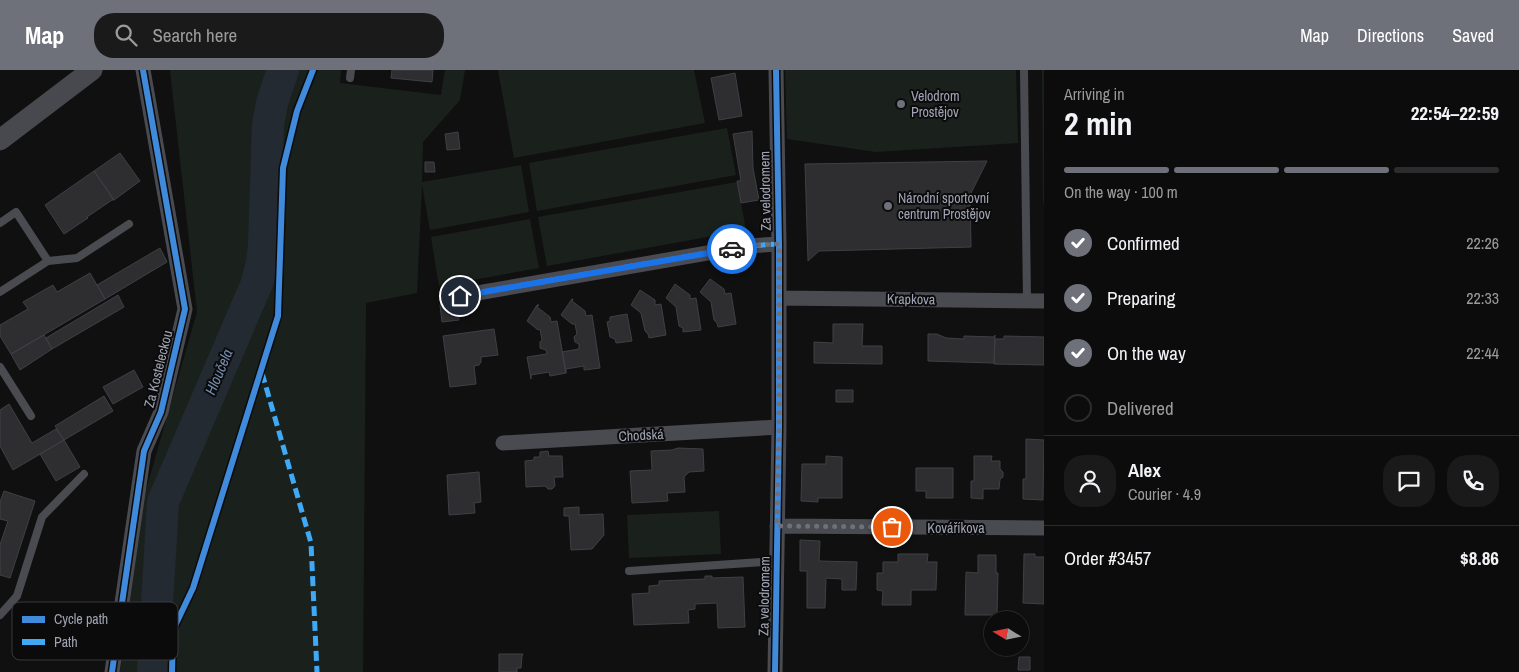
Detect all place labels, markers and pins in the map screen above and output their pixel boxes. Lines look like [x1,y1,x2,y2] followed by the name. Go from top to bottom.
[911,87,960,121] place label: Velodrom Prostějov
[895,98,907,110] marker: Velodrom Prostějov
[898,189,991,223] place label: Národní sportovní centrum Prostějov
[882,200,894,212] marker: Národní sportovní centrum Prostějov
[439,275,481,317] pin
[871,506,913,548] pin

